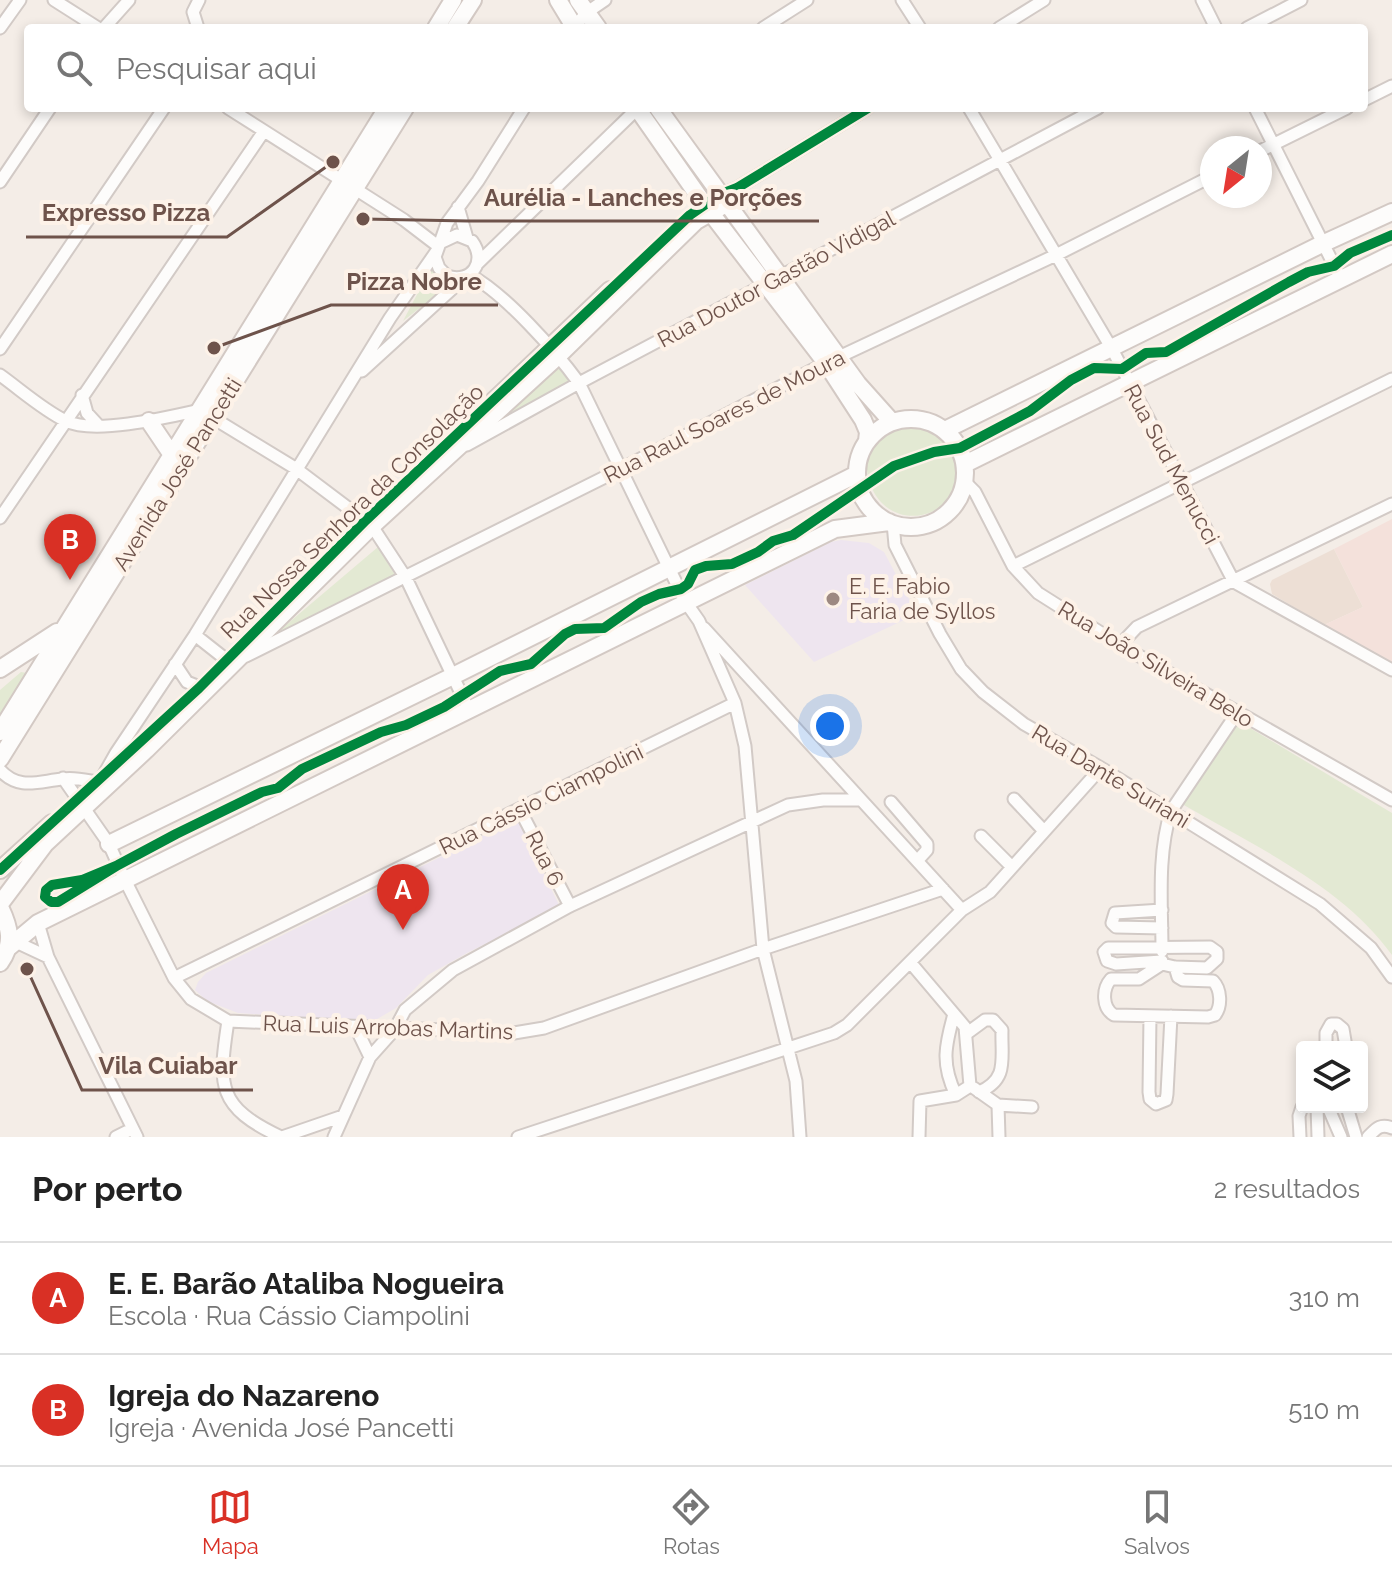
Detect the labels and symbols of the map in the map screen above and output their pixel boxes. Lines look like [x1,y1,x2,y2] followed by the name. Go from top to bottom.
[1200,136,1272,208] north arrow
[468,173,819,221] callout: Aurélia - Lanches e Porções
[484,183,802,212] text: Aurélia - Lanches e Porções
[26,189,227,237] callout: Expresso Pizza
[42,198,210,227] text: Expresso Pizza
[653,205,899,353] street label: Rua Doutor Gastão Vidigal
[331,257,498,305] callout: Pizza Nobre
[346,267,482,296] text: Pizza Nobre
[599,344,849,488] street label: Rua Raul Soares de Moura
[107,373,247,575] street label: Avenida José Pancetti
[215,378,489,644] street label: Rua Nossa Senhora da Consolação
[1119,380,1225,548] street label: Rua Sud Menucci
[44,514,96,580] pin: B
[849,573,995,624] place label: E. E. Fabio Faria de Syllos
[824,590,842,608] marker: E. E. Fabio Faria de Syllos
[1054,595,1258,733] street label: Rua João Silveira Belo
[810,706,850,746] your location
[1027,719,1195,833] street label: Rua Dante Suriani
[435,738,647,860] street label: Rua Cássio Ciampolini
[520,826,570,890] street label: Rua 6
[377,864,429,930] pin: A
[262,1010,514,1044] street label: Rua Luis Arrobas Martins
[82,1042,253,1090] callout: Vila Cuiabar
[99,1051,237,1080] text: Vila Cuiabar

